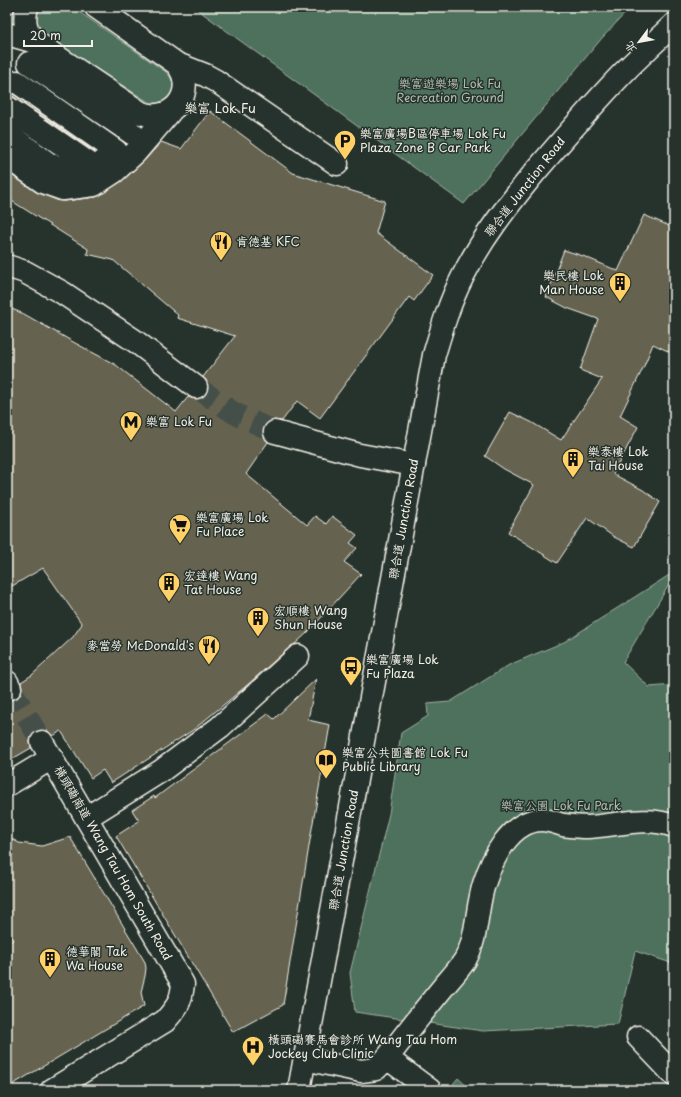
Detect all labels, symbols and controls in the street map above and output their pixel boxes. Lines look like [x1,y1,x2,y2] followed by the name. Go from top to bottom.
[24,22,92,48] scale bar
[619,22,659,62] north arrow
[30,26,61,44] text: 20 m
[620,38,640,57] text: 北
[396,74,504,106] park label: 樂富遊樂場 Lok Fu Recreation Ground
[184,98,256,117] district label: 樂富 Lok Fu
[360,124,506,156] place label: 樂富廣場B區停車場 Lok Fu Plaza Zone B Car Park
[332,128,358,161] parking icon: 樂富廣場B區停車場 Lok Fu Plaza Zone B Car Park
[479,133,569,240] street label: 聯合道 Junction Road
[208,229,234,262] restaurant icon: 肯德基 KFC
[236,232,300,250] place label: 肯德基 KFC
[539,266,604,298] place label: 樂民樓 Lok Man House
[607,270,633,303] building icon: 樂民樓 Lok Man House
[118,409,144,442] metro station icon: 樂富 Lok Fu
[146,412,212,430] place label: 樂富 Lok Fu
[588,442,649,474] place label: 樂泰樓 Lok Tai House
[560,446,586,479] building icon: 樂泰樓 Lok Tai House
[384,457,422,581] street label: 聯合道 Junction Road
[196,508,269,540] place label: 樂富廣場 Lok Fu Place
[167,512,193,545] supermarket icon: 樂富廣場 Lok Fu Place
[184,566,258,598] place label: 宏達樓 Wang Tat House
[156,570,182,603] building icon: 宏達樓 Wang Tat House
[274,601,348,633] place label: 宏順樓 Wang Shun House
[245,605,271,638] building icon: 宏順樓 Wang Shun House
[196,633,222,666] restaurant icon: 麥當勞 McDonald's
[87,636,195,654] place label: 麥當勞 McDonald's
[366,650,439,682] place label: 樂富廣場 Lok Fu Plaza
[338,654,364,687] bus stop icon: 樂富廣場 Lok Fu Plaza
[342,743,468,775] place label: 樂富公共圖書館 Lok Fu Public Library
[313,747,339,780] library icon: 樂富公共圖書館 Lok Fu Public Library
[51,762,177,963] street label: 橫頭磡南道 Wang Tau Hom South Road
[324,788,362,912] street label: 聯合道 Junction Road
[501,796,621,814] park label: 樂富公園 Lok Fu Park
[66,942,127,974] place label: 德華閣 Tak Wa House
[37,946,63,979] building icon: 德華閣 Tak Wa House
[268,1030,457,1062] place label: 橫頭磡賽馬會診所 Wang Tau Hom Jockey Club Clinic
[240,1034,266,1067] hospital icon: 橫頭磡賽馬會診所 Wang Tau Hom Jockey Club Clinic

